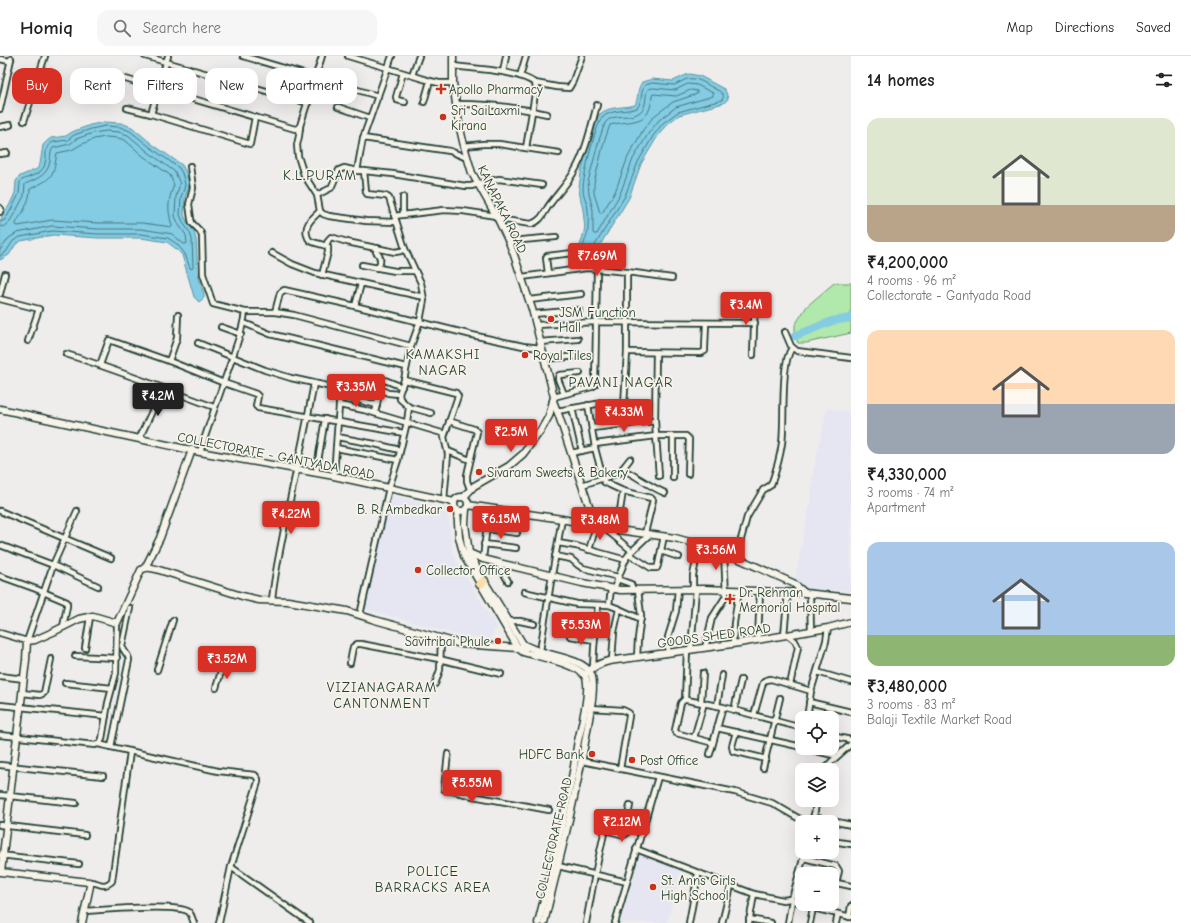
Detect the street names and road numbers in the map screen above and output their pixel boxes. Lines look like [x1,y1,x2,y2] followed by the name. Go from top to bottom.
[475,163,530,256] street label: KANAPAKA ROAD
[176,429,376,482] street label: COLLECTORATE - GANTYADA ROAD
[656,620,772,651] street label: GOODS SHED ROAD
[532,776,575,900] street label: COLLECTORATE ROAD

